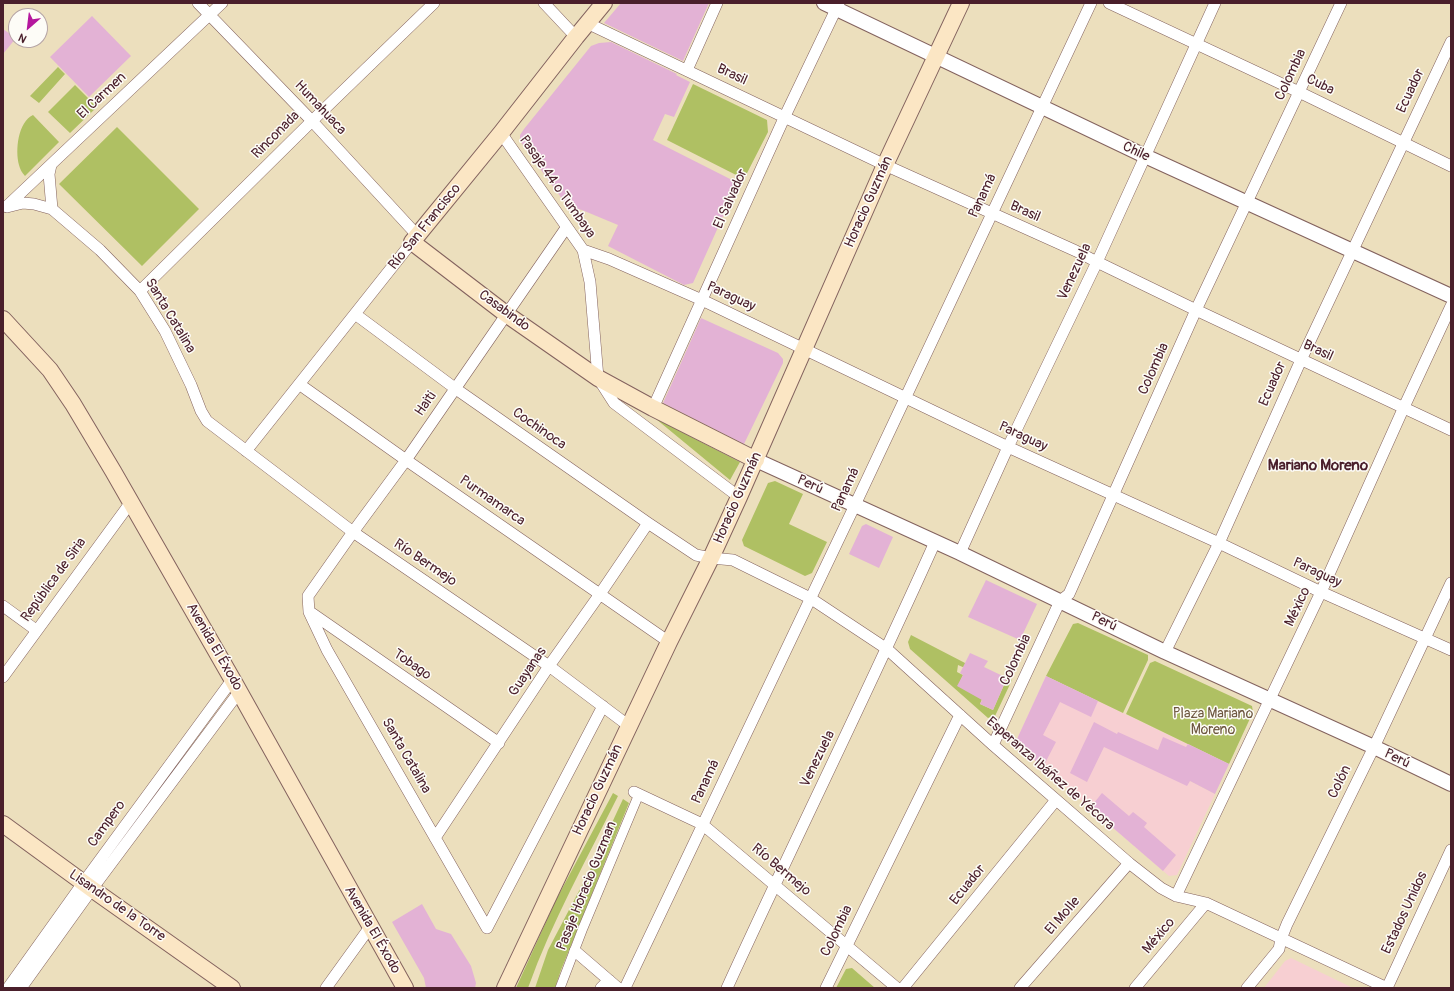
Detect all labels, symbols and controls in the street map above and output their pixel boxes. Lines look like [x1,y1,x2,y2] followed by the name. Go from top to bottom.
[8,8,48,48] north arrow
[16,31,29,46] text: N
[1272,47,1310,103] street label: Colombia
[714,61,750,89] street label: Brasil
[1393,66,1429,116] street label: Ecuador
[74,69,130,123] street label: El Carmen
[1303,71,1337,99] street label: Cuba
[291,77,349,139] street label: Humahuaca
[249,108,303,162] street label: Rinconada
[515,132,599,242] street label: Pasaje 44 o Tumbaya
[1120,138,1152,166] street label: Chile
[841,154,897,250] street label: Horacio Guzmán
[710,167,752,231] street label: El Salvador
[966,171,1000,221] street label: Panamá
[385,181,465,273] street label: Río San Francisco
[1007,198,1043,226] street label: Brasil
[1055,241,1095,303] street label: Venezuela
[141,276,199,356] street label: Santa Catalina
[704,278,758,316] street label: Paraguay
[475,287,533,335] street label: Casabindo
[1300,337,1336,365] street label: Brasil
[1135,341,1173,397] street label: Colombia
[1256,359,1290,409] street label: Ecuador
[412,389,440,419] street label: Haiti
[509,404,569,454] street label: Cochinoca
[996,418,1050,456] street label: Paraguay
[710,450,766,546] street label: Horacio Guzmán
[1268,457,1368,475] district label: Mariano Moreno
[829,465,863,515] street label: Panamá
[456,472,528,530] street label: Purmamarca
[794,472,826,498] street label: Perú
[18,535,90,625] street label: República de Siria
[390,536,460,590] street label: Río Bermejo
[1290,554,1344,592] street label: Paraguay
[1282,585,1314,629] street label: México
[182,600,246,694] street label: Avenida El Éxodo
[1088,609,1120,635] street label: Perú
[997,632,1035,688] street label: Colombia
[505,644,551,700] street label: Guayanas
[390,646,434,684] street label: Tobago
[1173,706,1253,738] park label: Plaza Mariano Moreno
[983,714,1117,834] street label: Esperanza Ibáñez de Yécora
[378,715,434,797] street label: Santa Catalina
[797,728,839,790] street label: Venezuela
[570,742,626,838] street label: Horacio Guzmán
[1381,746,1413,772] street label: Perú
[689,757,723,807] street label: Panamá
[1325,763,1355,801] street label: Colón
[85,797,129,851] street label: Campero
[553,819,621,953] street label: Pasaje Horacio Guzman
[748,840,814,900] street label: Río Bermejo
[947,861,989,909] street label: Ecuador
[66,866,168,946] street label: Lisandro de la Torre
[1379,869,1431,957] street label: Estados Unidos
[340,883,404,977] street label: Avenida El Éxodo
[1042,894,1084,938] street label: El Molle
[817,903,857,959] street label: Colombia
[1139,915,1179,957] street label: México

